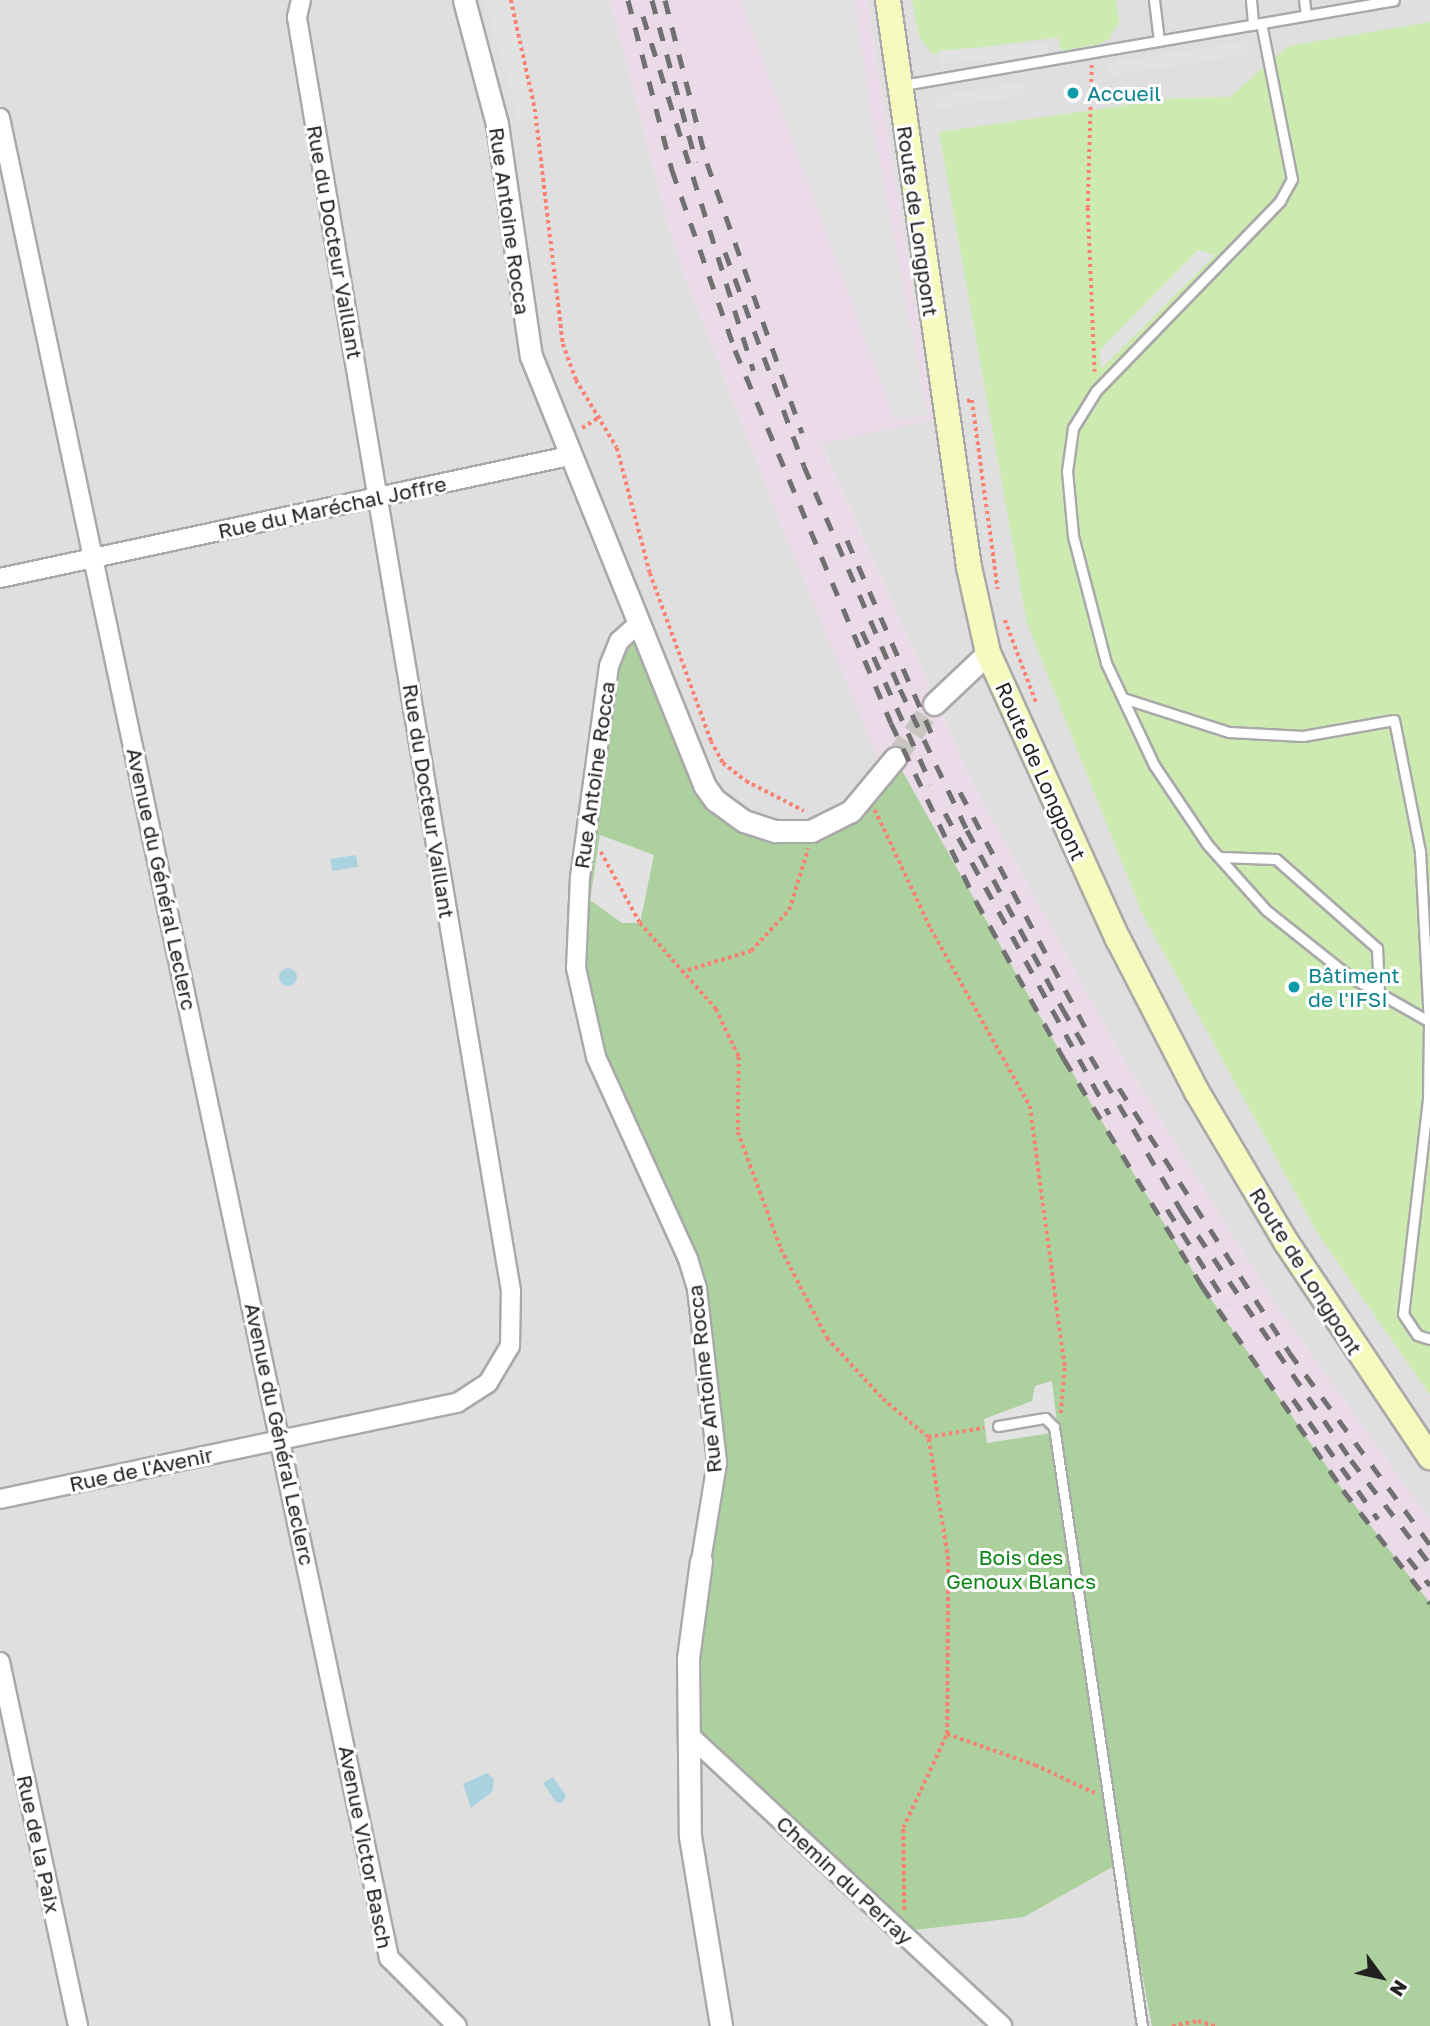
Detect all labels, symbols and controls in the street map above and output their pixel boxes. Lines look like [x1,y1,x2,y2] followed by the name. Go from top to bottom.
[1087,80,1161,106] place label: Accueil
[1065,85,1081,101] marker: Accueil
[302,123,368,361] street label: Rue du Docteur Vaillant
[892,124,944,318] street label: Route de Longpont
[484,126,536,316] street label: Rue Antoine Rocca
[215,470,449,544] street label: Rue du Maréchal Joffre
[990,678,1092,864] street label: Route de Longpont
[568,680,620,870] street label: Rue Antoine Rocca
[398,682,460,920] street label: Rue du Docteur Vaillant
[122,745,202,1013] street label: Avenue du Général Leclerc
[1308,962,1400,1012] place label: Bâtiment de l'IFSI
[1286,979,1302,995] marker: Bâtiment de l'IFSI
[1244,1183,1368,1359] street label: Route de Longpont
[682,1284,726,1474] street label: Rue Antoine Rocca
[240,1300,320,1568] street label: Avenue du Général Leclerc
[67,1441,215,1497] street label: Rue de l'Avenir
[946,1544,1096,1594] park label: Bois des Genoux Blancs
[334,1743,398,1951] street label: Avenue Victor Basch
[12,1773,66,1915] street label: Rue de la Paix
[771,1810,919,1950] street label: Chemin du Perray
[1346,1942,1416,2012] north arrow
[1385,1976,1413,2001] text: N

